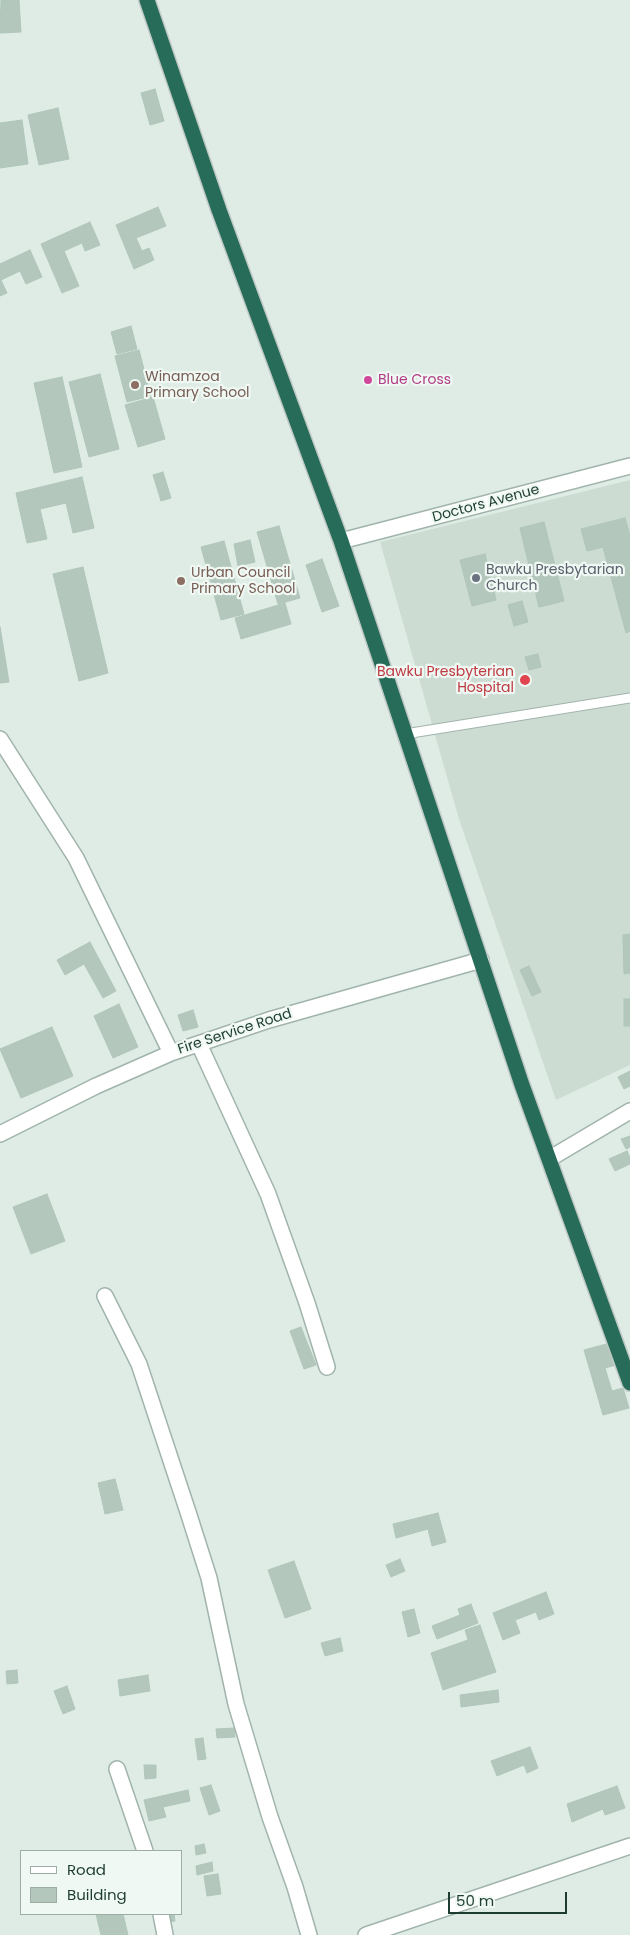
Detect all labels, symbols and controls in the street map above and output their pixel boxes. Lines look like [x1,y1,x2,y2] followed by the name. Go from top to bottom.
[145,369,250,402] place label: Winamzoa Primary School
[378,372,451,388] place label: Blue Cross
[362,374,374,386] marker: Blue Cross
[129,379,141,391] marker: Winamzoa Primary School
[431,482,541,526] street label: Doctors Avenue
[486,562,624,594] place label: Bawku Presbytarian Church
[191,565,296,598] place label: Urban Council Primary School
[470,572,482,584] marker: Bawku Presbytarian Church
[175,575,187,587] marker: Urban Council Primary School
[377,664,514,696] place label: Bawku Presbyterian Hospital
[518,673,532,687] marker: Bawku Presbyterian Hospital
[176,1006,294,1058] street label: Fire Service Road
[20,1850,182,1915] legend
[67,1859,106,1880] text: Road
[450,1882,569,1914] scale bar
[67,1884,127,1905] text: Building
[456,1890,494,1911] text: 50 m

